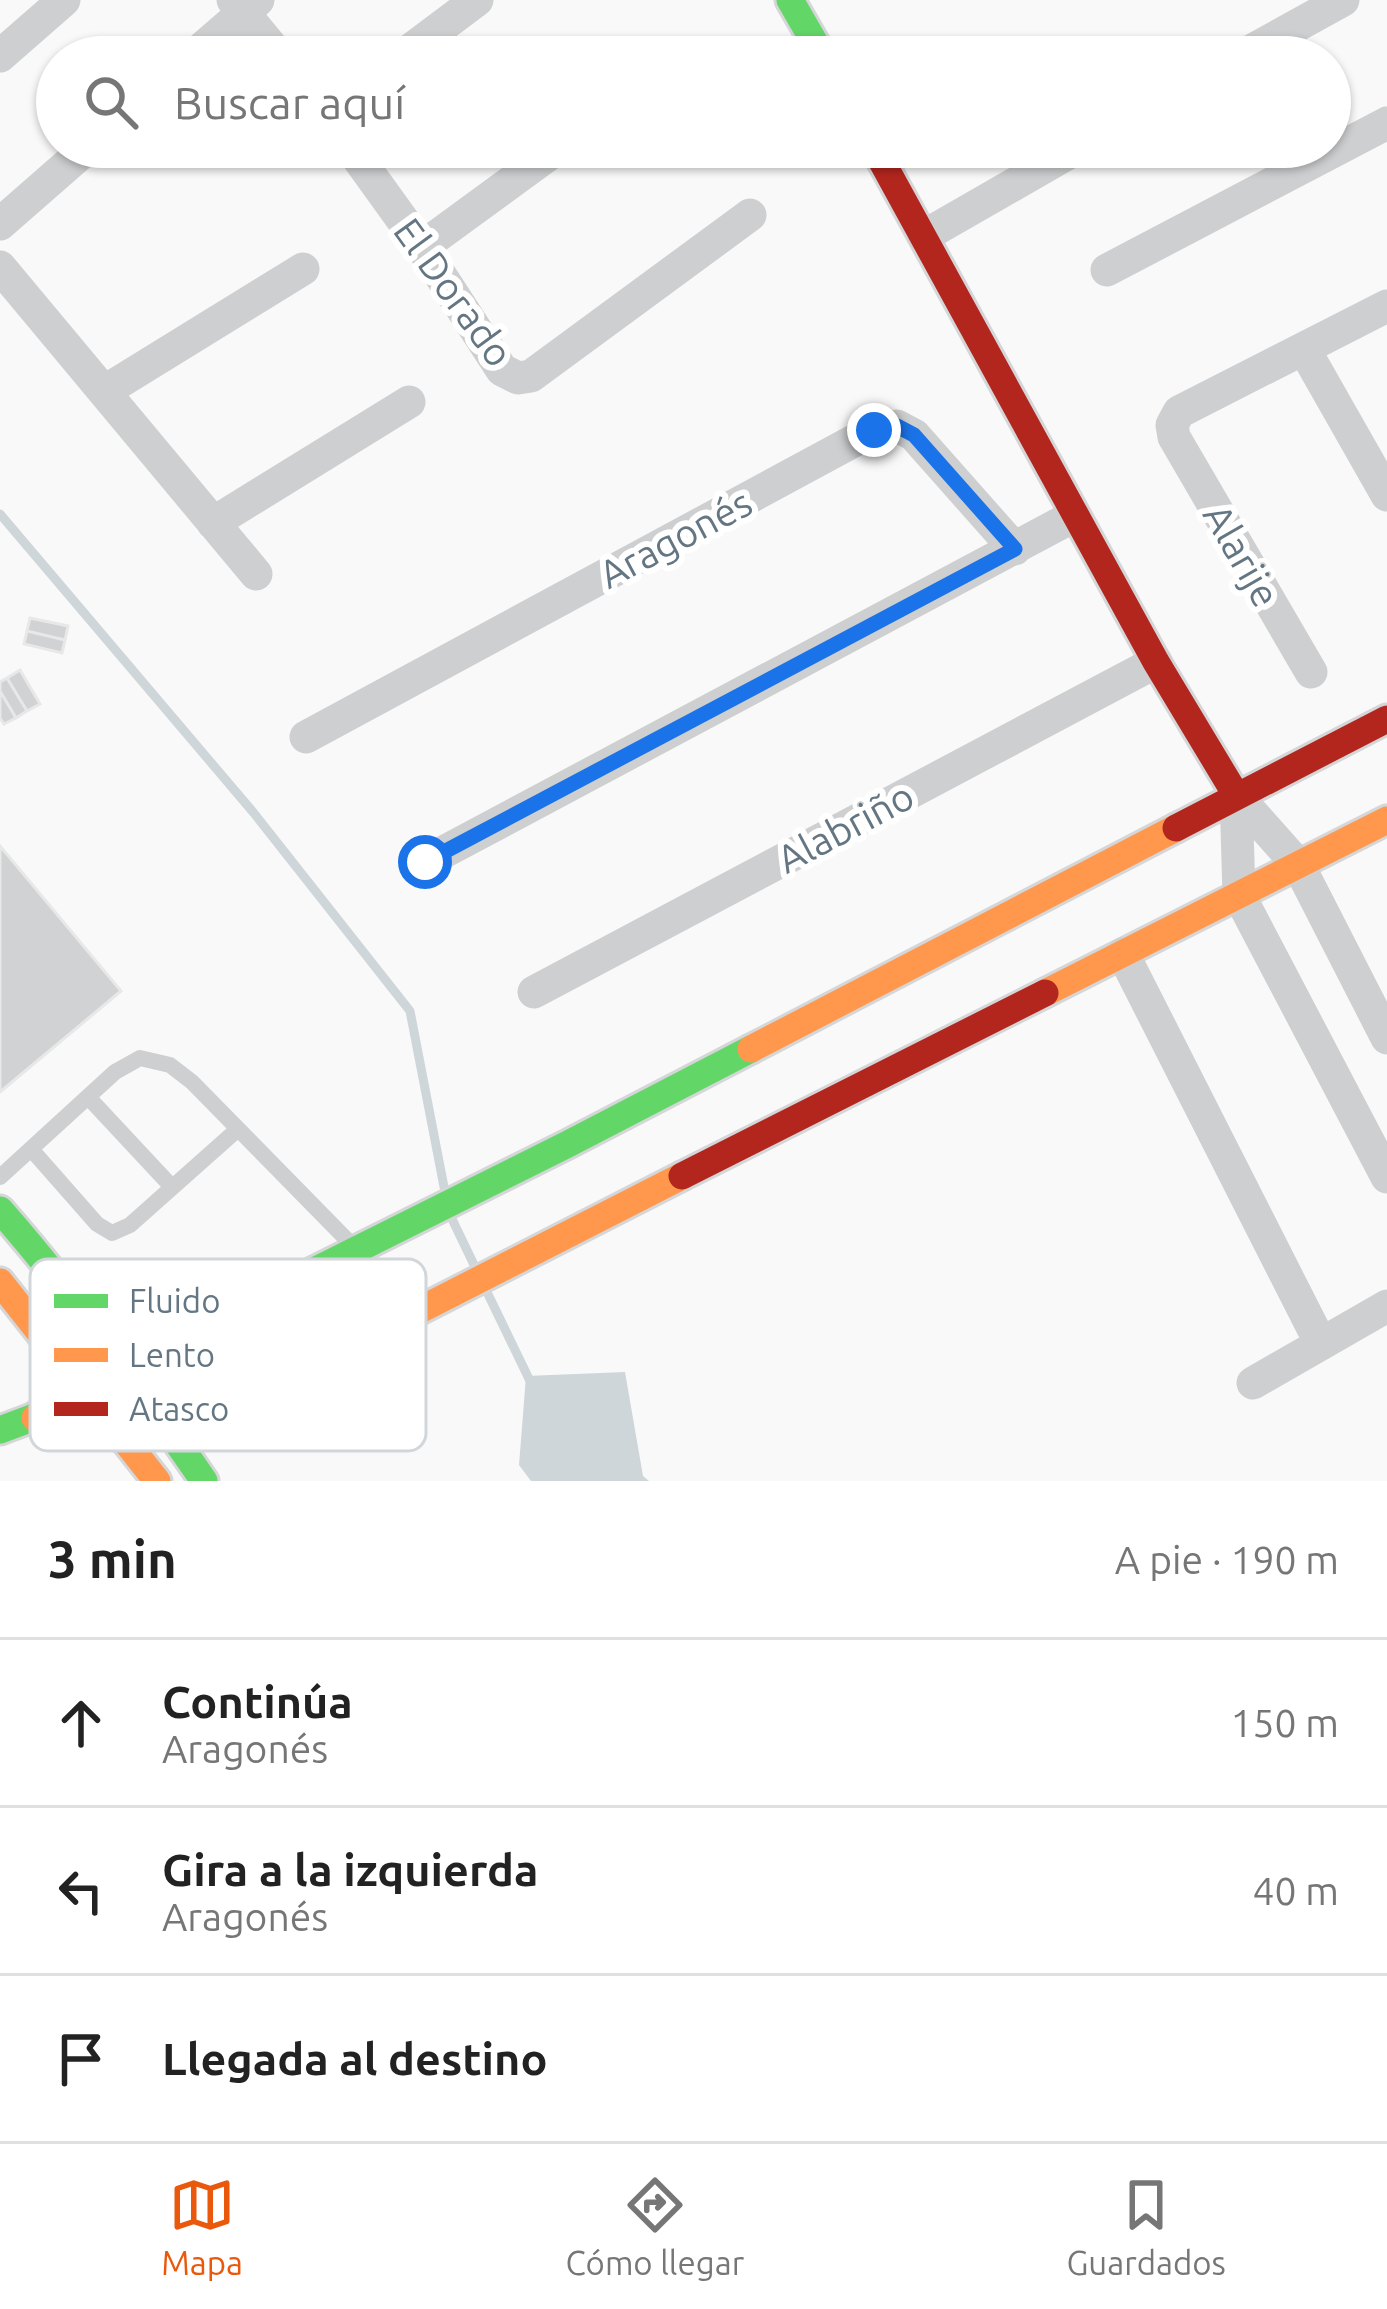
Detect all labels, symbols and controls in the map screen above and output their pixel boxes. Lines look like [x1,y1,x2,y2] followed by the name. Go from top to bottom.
[36,36,1351,168] search box
[78,69,144,135] icon: search
[174,77,405,128] text: Buscar aquí
[386,210,522,374] street label: El Dorado
[847,403,901,457] route end
[592,480,758,596] street label: Aragonés
[1196,496,1288,614] street label: Alarije
[770,773,920,881] street label: Alabriño
[398,835,452,889] route start
[30,1259,426,1451] legend
[129,1282,220,1319] text: Fluido
[129,1336,215,1373] text: Lento
[129,1390,229,1427] text: Atasco
[48,1530,177,1588] text: 3 min
[1115,1538,1339,1581] text: A pie · 190 m
[162,1676,353,1727] text: Continúa
[48,1690,114,1756] icon: ahead
[1230,1701,1339,1744] text: 150 m
[162,1727,328,1770] text: Aragonés
[162,1844,538,1895] text: Gira a la izquierda
[48,1858,114,1924] icon: left
[1252,1869,1339,1912] text: 40 m
[162,1895,328,1938] text: Aragonés
[48,2026,114,2092] icon: arrive
[162,2033,547,2084] text: Llegada al destino
[161,2172,243,2281] tab: Mapa
[565,2172,744,2281] tab: Cómo llegar
[1066,2172,1226,2281] tab: Guardados

